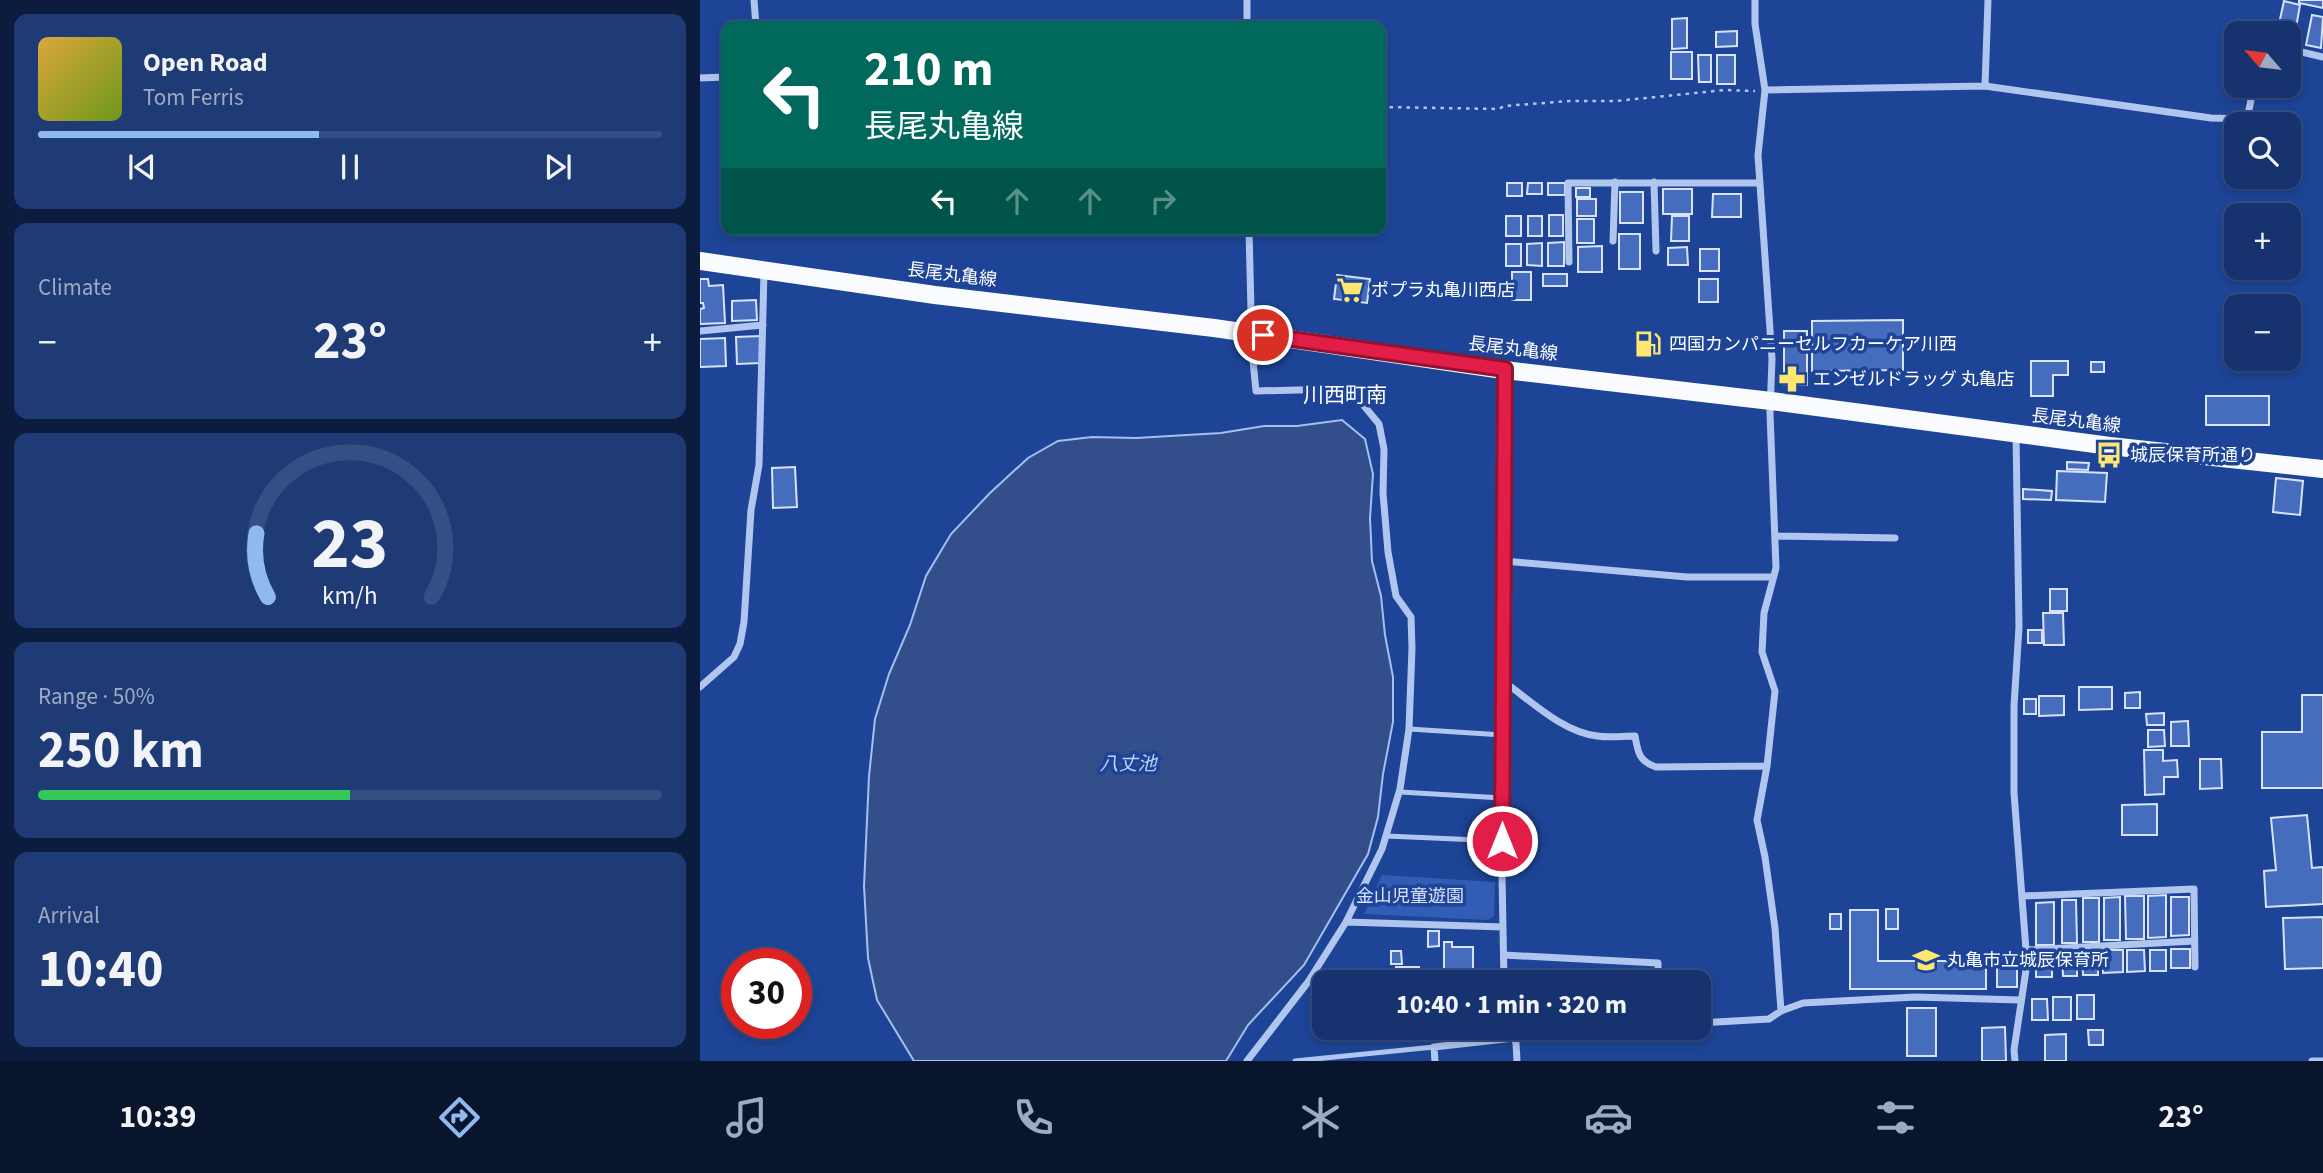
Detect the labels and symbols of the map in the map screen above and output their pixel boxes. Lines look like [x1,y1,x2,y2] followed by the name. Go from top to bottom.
[2224,21,2301,98] north arrow
[906,257,998,293] street label: 長尾丸亀線
[1335,275,1365,305] supermarket icon: ポプラ丸亀川西店
[1371,278,1515,303] place label: ポプラ丸亀川西店
[1233,305,1293,365] pin
[1633,329,1663,359] fuel station icon: 四国カンパニーセルフカーケア川西
[1467,331,1559,367] street label: 長尾丸亀線
[1669,332,1957,357] place label: 四国カンパニーセルフカーケア川西
[1777,364,1807,394] pharmacy icon: エンゼルドラッグ 丸亀店
[1813,367,2015,392] place label: エンゼルドラッグ 丸亀店
[1303,380,1387,410] district label: 川西町南
[2030,403,2122,439] street label: 長尾丸亀線
[2094,440,2124,470] bus stop icon: 城辰保育所通り
[2130,443,2256,468] place label: 城辰保育所通り
[1099,751,1158,778] water label: 八丈池
[1465,804,1539,878] position arrow
[1356,884,1464,909] park label: 金山児童遊園
[1911,945,1941,975] school or university icon: 丸亀市立城辰保育所
[721,948,812,1039] speed limit sign: 30
[1947,948,2109,973] place label: 丸亀市立城辰保育所

